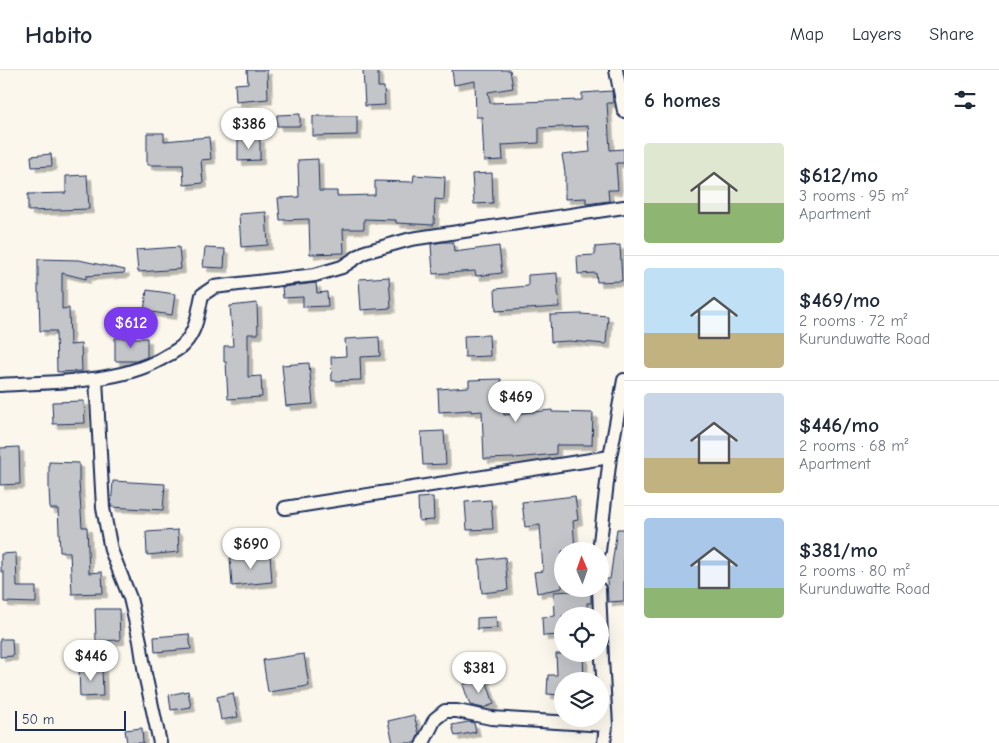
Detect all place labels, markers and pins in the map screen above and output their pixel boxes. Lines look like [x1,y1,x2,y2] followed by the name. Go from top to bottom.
[219,108,279,150] pin: $386
[101,306,161,349] pin: $612
[486,380,546,423] pin: $469
[221,528,281,570] pin: $690
[61,640,121,682] pin: $446
[449,652,509,694] pin: $381

